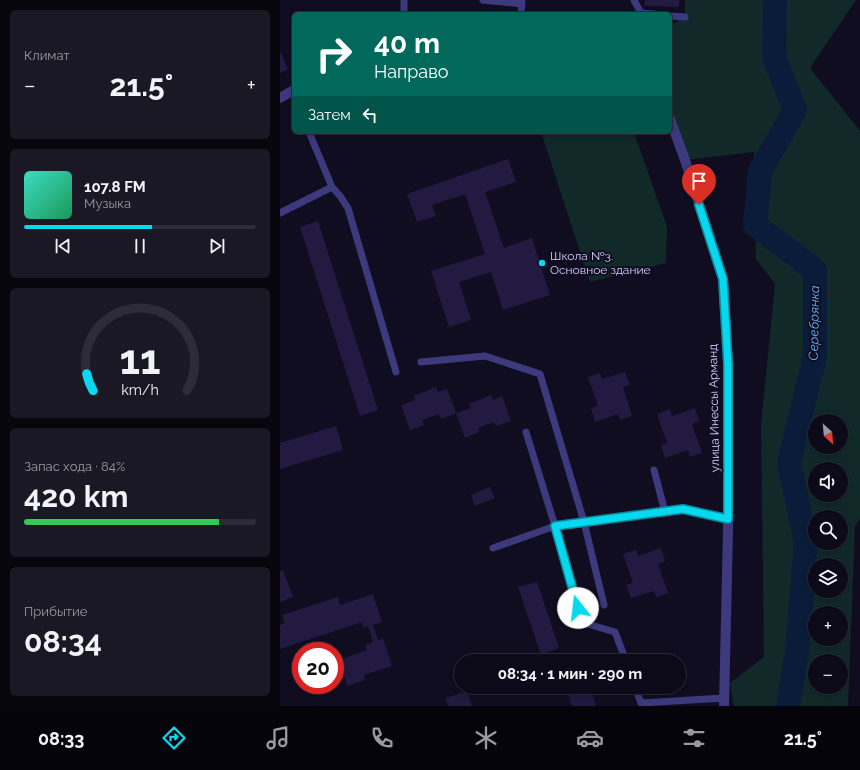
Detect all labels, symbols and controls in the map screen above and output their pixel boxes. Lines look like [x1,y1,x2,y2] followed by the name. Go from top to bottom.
[374,27,440,60] text: 40 m
[308,28,360,80] icon: right
[24,48,70,63] text: Климат
[374,61,448,82] text: Направо
[110,68,173,103] text: 21.5°
[24,72,36,98] text: −
[247,72,256,98] text: +
[359,104,381,126] icon: left
[308,106,351,124] text: Затем
[682,164,716,205] pin
[688,170,710,192] icon: arrive
[84,178,146,196] text: 107.8 FM
[84,196,131,211] text: Музыка
[52,235,74,257] icon: previous
[129,235,151,257] icon: pause
[206,235,228,257] icon: next
[550,249,651,277] place label: Школа №3. Основное здание
[537,258,547,268] marker: Школа №3. Основное здание
[806,285,822,361] water label: Серебрянка
[119,335,161,384] text: 11
[706,344,722,472] street label: улица Инессы Арманд
[121,382,159,398] text: km/h
[808,414,848,454] north arrow
[808,414,848,694] map controls
[24,459,125,474] text: Запас хода · 84%
[808,462,848,502] button: sound
[24,479,128,514] text: 420 km
[808,510,848,550] button: search
[808,558,848,598] button: layers
[557,587,599,629] position arrow
[24,604,87,619] text: Прибытие
[808,606,848,646] button: +
[24,624,102,659] text: 08:34
[292,642,344,694] speed limit sign: 20
[808,654,848,694] button: −
[498,665,642,683] text: 08:34 · 1 мин · 290 m
[160,724,188,752] icon: directions
[264,724,292,752] icon: music
[368,724,396,752] icon: phone
[472,724,500,752] icon: climate
[576,724,604,752] icon: car
[680,724,708,752] icon: filters
[38,728,84,749] text: 08:33
[784,728,822,749] text: 21.5°

